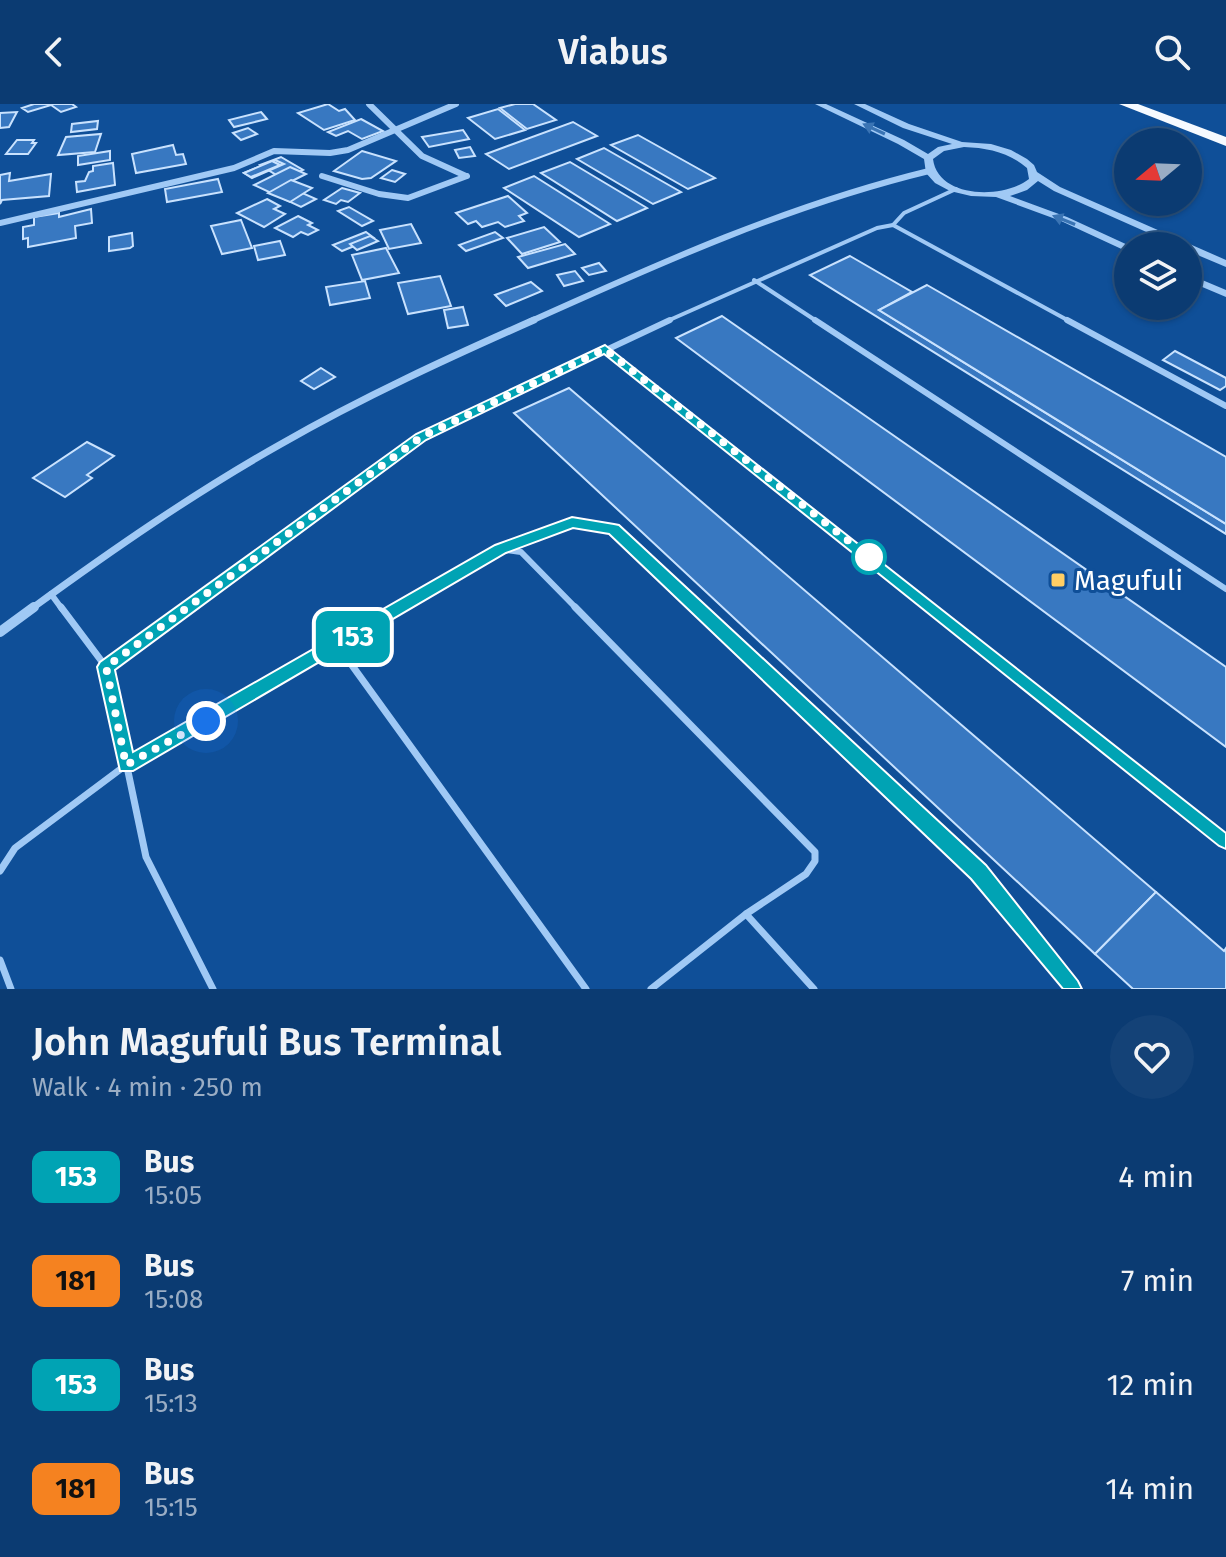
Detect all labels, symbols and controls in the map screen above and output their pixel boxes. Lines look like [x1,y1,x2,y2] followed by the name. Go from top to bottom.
[32,30,76,74] icon: back
[558,30,668,74] text: Viabus
[1150,30,1194,74] icon: search
[863,123,886,136] one-way arrow
[1114,128,1202,216] north arrow
[1114,128,1202,320] map controls
[1052,213,1076,226] one-way arrow
[1114,232,1202,320] button: layers
[852,540,886,574] unlabelled marker
[1074,564,1183,597] place label: Magufuli
[1049,571,1067,589] marker: Magufuli
[307,611,399,663] line badge: 153
[332,620,374,653] text: 153
[186,701,226,741] your location
[1110,1015,1194,1099] button: heart
[32,1019,502,1065] text: John Magufuli Bus Terminal
[32,1072,263,1103] text: Walk · 4 min · 250 m
[144,1144,194,1180] text: Bus
[1118,1159,1194,1195] text: 4 min
[55,1160,97,1193] text: 153
[144,1180,202,1211] text: 15:05
[144,1248,194,1284] text: Bus
[1121,1263,1194,1299] text: 7 min
[55,1264,97,1297] text: 181
[144,1284,203,1315] text: 15:08
[144,1352,194,1388] text: Bus
[1106,1367,1194,1403] text: 12 min
[55,1368,97,1401] text: 153
[144,1388,198,1419] text: 15:13
[144,1456,194,1492] text: Bus
[1105,1471,1194,1507] text: 14 min
[55,1472,97,1505] text: 181
[144,1492,198,1523] text: 15:15

